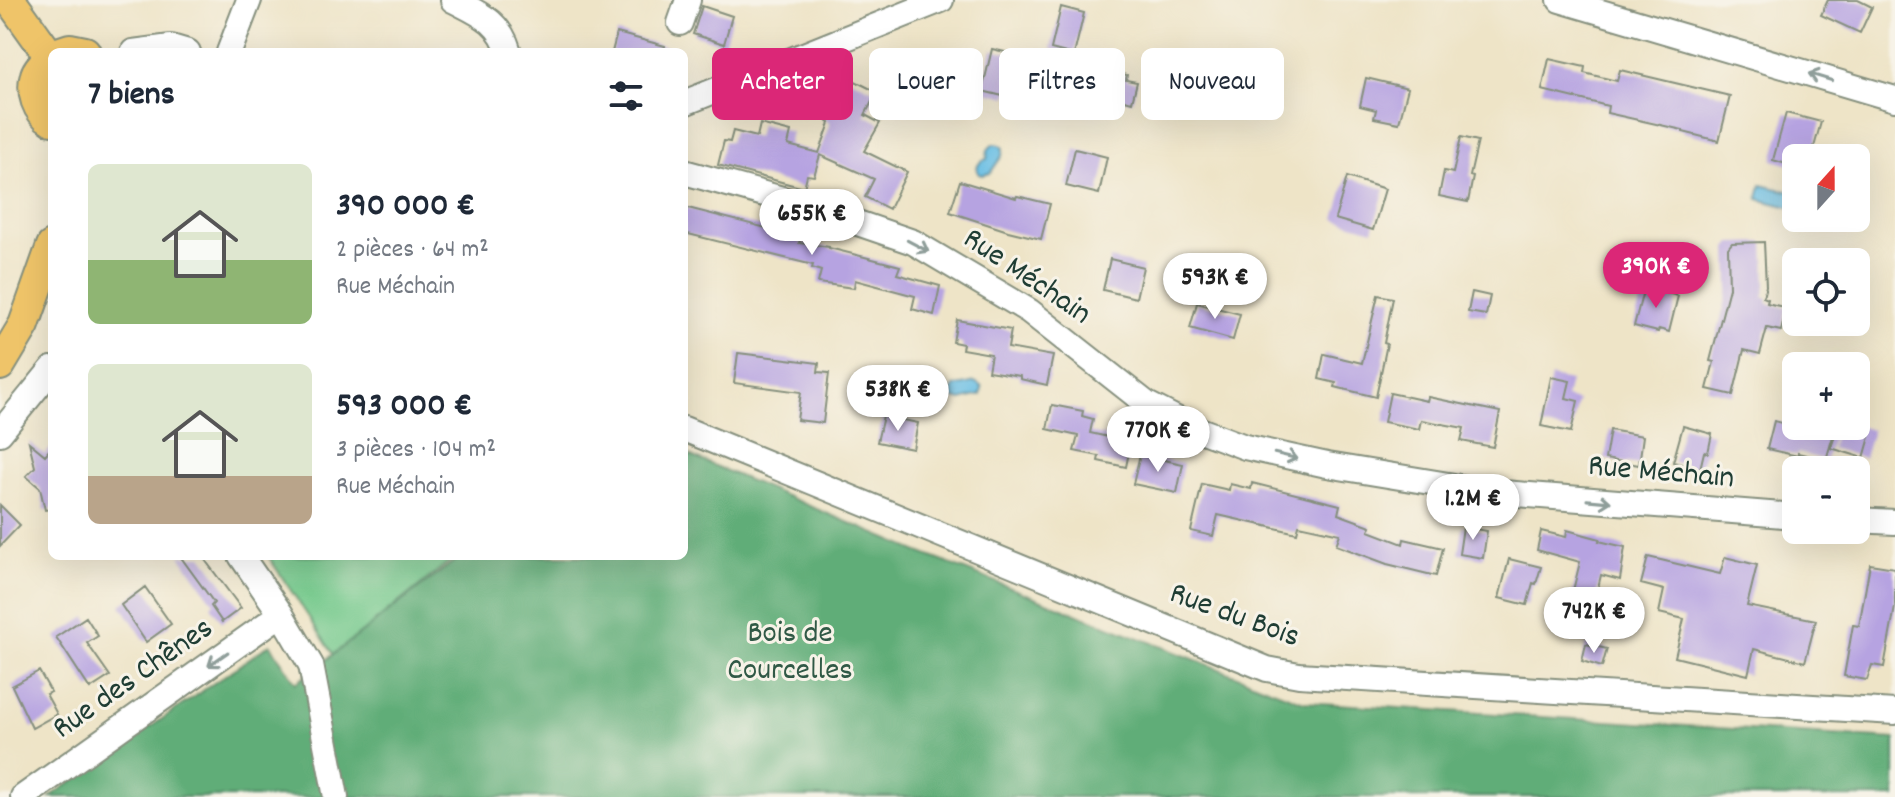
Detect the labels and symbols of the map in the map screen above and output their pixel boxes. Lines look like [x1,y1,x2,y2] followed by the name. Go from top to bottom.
[1808,69,1834,84] one-way arrow
[1782,144,1870,232] north arrow
[747,189,877,257] pin: 655K €
[952,218,1100,338] street label: Rue Méchain
[906,239,929,255] one-way arrow
[1591,242,1721,310] pin: 390K €
[1150,253,1280,321] pin: 593K €
[833,365,963,433] pin: 538K €
[1093,406,1223,474] pin: 770K €
[1586,445,1736,503] street label: Rue Méchain
[1273,449,1298,464] one-way arrow
[1408,474,1538,542] pin: 1.2M €
[1585,494,1611,509] one-way arrow
[1162,572,1306,662] street label: Rue du Bois
[1529,587,1659,655] pin: 742K €
[44,607,224,753] street label: Rue des Chênes
[727,612,853,695] park label: Bois de Courcelles
[207,651,229,667] one-way arrow

